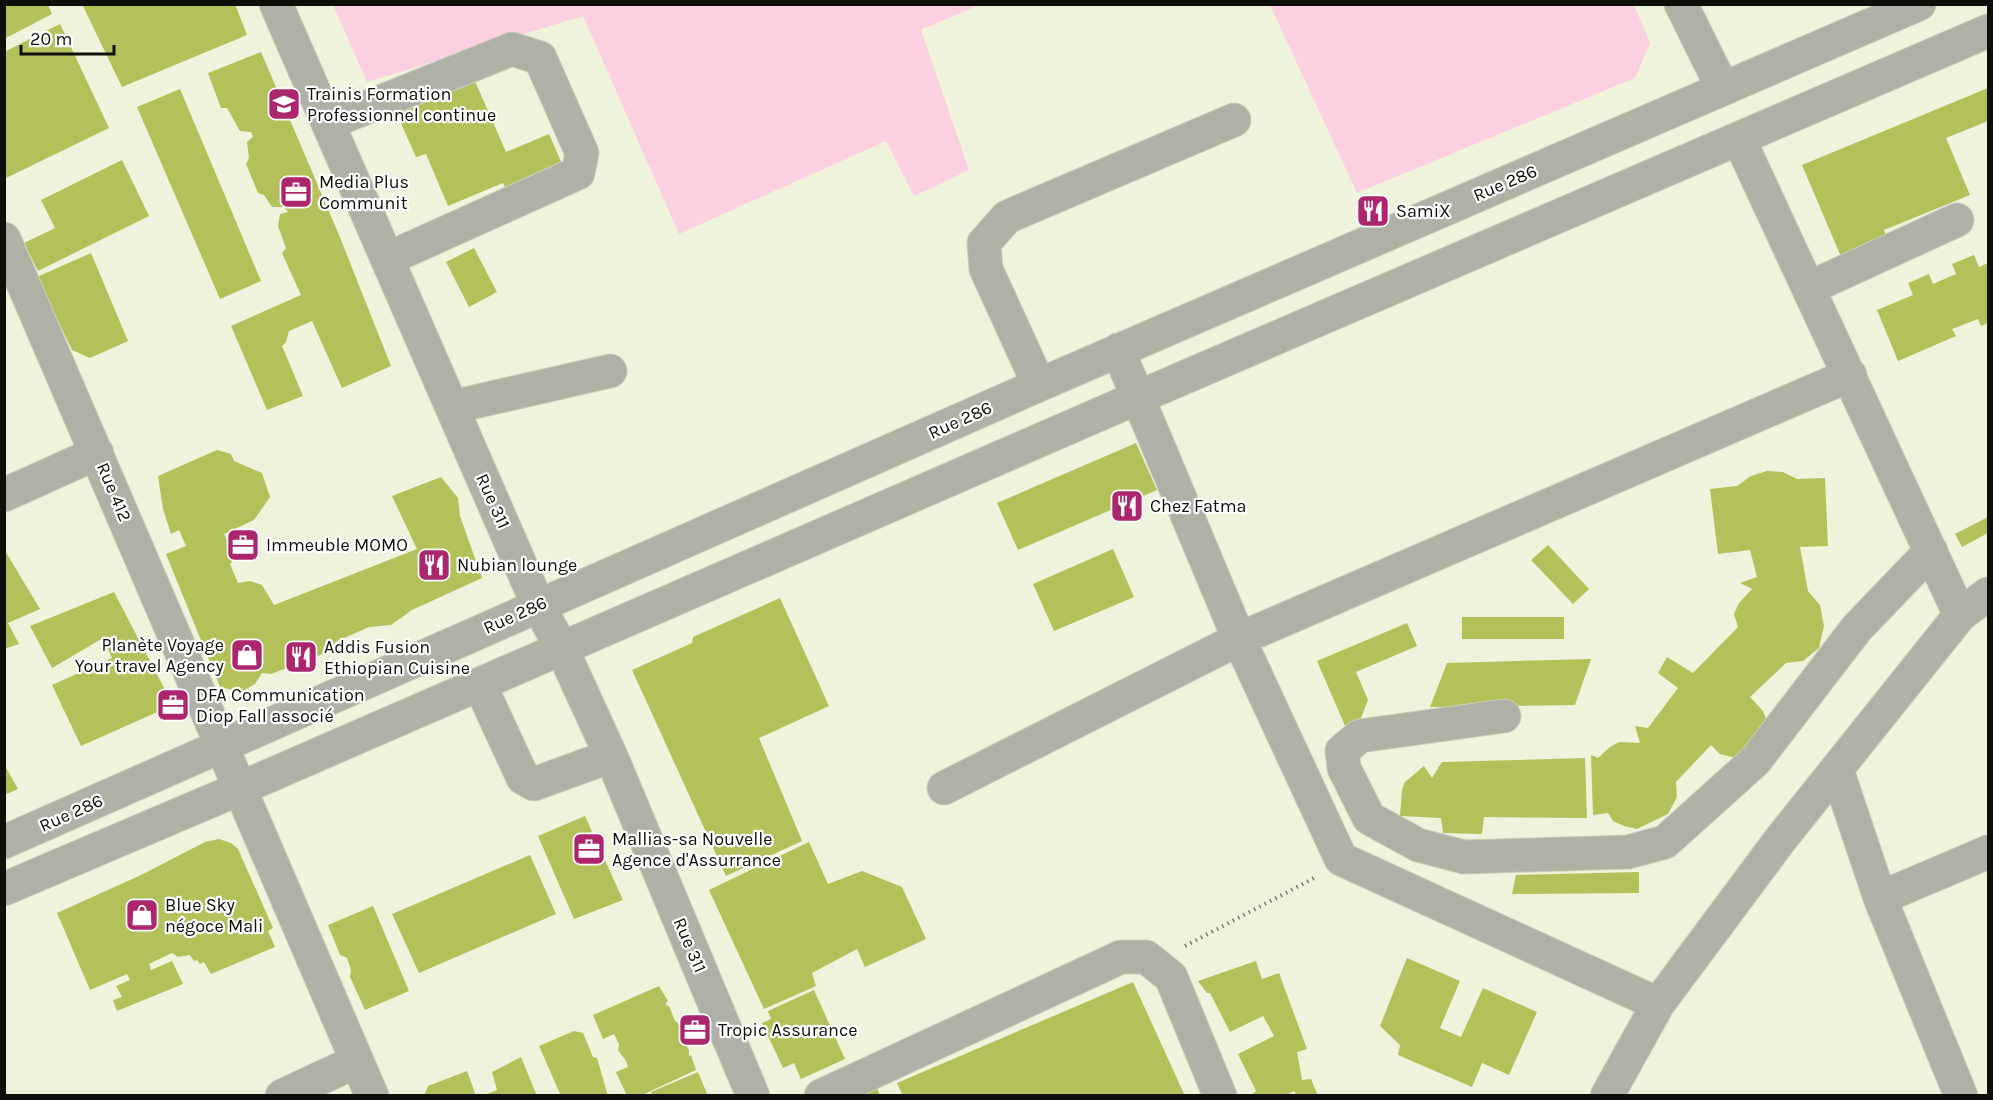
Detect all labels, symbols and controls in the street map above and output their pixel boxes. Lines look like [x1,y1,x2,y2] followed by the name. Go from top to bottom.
[21,18,114,56] scale bar
[30,28,72,50] text: 20 m
[307,83,496,126] place label: Trainis Formation Professionnel continue
[266,86,302,122] school or university icon: Trainis Formation Professionnel continue
[1470,160,1540,206] street label: Rue 286
[319,171,409,214] place label: Media Plus Communit
[278,174,314,210] office icon: Media Plus Communit
[1355,193,1391,229] restaurant icon: SamiX
[1396,200,1451,222] place label: SamiX
[925,396,995,444] street label: Rue 286
[92,459,136,525] street label: Rue 412
[471,470,515,532] street label: Rue 311
[1109,488,1145,524] restaurant icon: Chez Fatma
[1150,495,1246,517] place label: Chez Fatma
[225,527,261,563] office icon: Immeuble MOMO
[266,534,408,556] place label: Immeuble MOMO
[416,547,452,583] restaurant icon: Nubian lounge
[457,554,577,576] place label: Nubian lounge
[480,591,550,639] street label: Rue 286
[75,634,225,677] place label: Planète Voyage Your travel Agency
[324,636,470,679] place label: Addis Fusion Ethiopian Cuisine
[229,637,265,673] shop icon: Planète Voyage Your travel Agency
[283,639,319,675] restaurant icon: Addis Fusion Ethiopian Cuisine
[196,684,365,727] place label: DFA Communication Diop Fall associé
[155,687,191,723] office icon: DFA Communication Diop Fall associé
[36,789,106,837] street label: Rue 286
[612,828,781,871] place label: Mallias-sa Nouvelle Agence d'Assurrance
[571,831,607,867] office icon: Mallias-sa Nouvelle Agence d'Assurrance
[165,894,263,937] place label: Blue Sky négoce Mali
[124,897,160,933] shop icon: Blue Sky négoce Mali
[669,914,711,976] street label: Rue 311
[677,1012,713,1048] office icon: Tropic Assurance
[718,1019,857,1041] place label: Tropic Assurance

